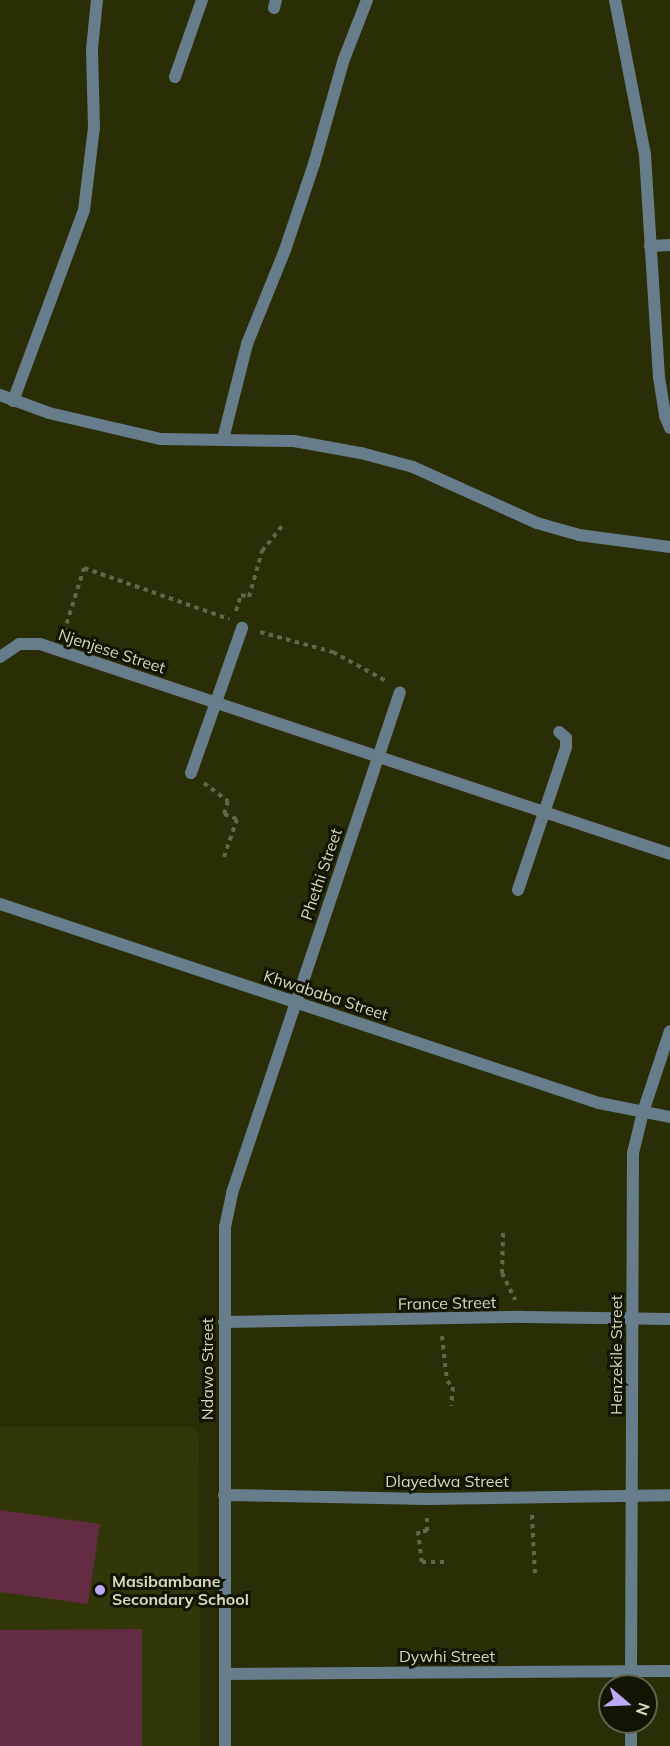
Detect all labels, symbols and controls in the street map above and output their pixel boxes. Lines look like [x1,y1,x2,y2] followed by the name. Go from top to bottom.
[56,625,168,677] street label: Njenjese Street
[296,826,346,922] street label: Phethi Street
[261,966,391,1024] street label: Khwababa Street
[398,1293,496,1313] street label: France Street
[606,1295,626,1415] street label: Henzekile Street
[197,1318,217,1420] street label: Ndawo Street
[385,1471,509,1491] street label: Dlayedwa Street
[112,1571,249,1609] place label: Masibambane Secondary School
[93,1583,107,1597] marker: Masibambane Secondary School
[399,1646,495,1666] street label: Dywhi Street
[598,1674,658,1734] north arrow
[632,1700,655,1718] text: N

